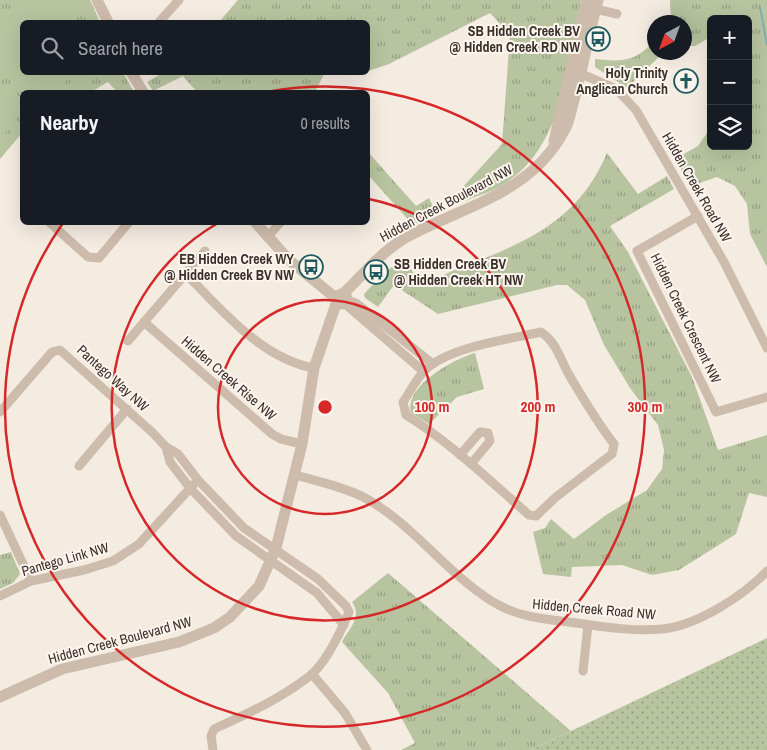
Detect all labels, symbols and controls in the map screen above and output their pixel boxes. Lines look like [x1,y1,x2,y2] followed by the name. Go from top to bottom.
[647,15,692,60] north arrow
[707,15,752,150] map controls
[707,15,752,60] button: +
[20,20,370,75] search box
[450,22,580,56] place label: SB Hidden Creek BV @ Hidden Creek RD NW
[585,26,611,52] bus stop icon: SB Hidden Creek BV @ Hidden Creek RD NW
[38,34,66,62] icon: search
[78,35,163,61] text: Search here
[707,60,752,105] button: −
[576,64,669,98] place label: Holy Trinity Anglican Church
[673,68,699,94] church icon: Holy Trinity Anglican Church
[707,105,752,150] button: layers
[40,108,98,137] text: Nearby
[300,112,350,134] text: 0 results
[658,129,736,245] street label: Hidden Creek Road NW
[376,160,516,246] street label: Hidden Creek Boulevard NW
[164,250,294,284] place label: EB Hidden Creek WY @ Hidden Creek BV NW
[647,250,725,386] street label: Hidden Creek Crescent NW
[298,254,324,280] bus stop icon: EB Hidden Creek WY @ Hidden Creek BV NW
[394,255,523,289] place label: SB Hidden Creek BV @ Hidden Creek HT NW
[363,259,389,285] bus stop icon: SB Hidden Creek BV @ Hidden Creek HT NW
[178,332,280,424] street label: Hidden Creek Rise NW
[73,341,153,415] street label: Pantego Way NW
[415,396,449,417] text: 100 m
[521,396,555,417] text: 200 m
[628,396,662,417] text: 300 m
[316,398,334,416] centre of rings
[19,538,111,580] street label: Pantego Link NW
[532,595,657,623] street label: Hidden Creek Road NW
[46,612,194,668] street label: Hidden Creek Boulevard NW

